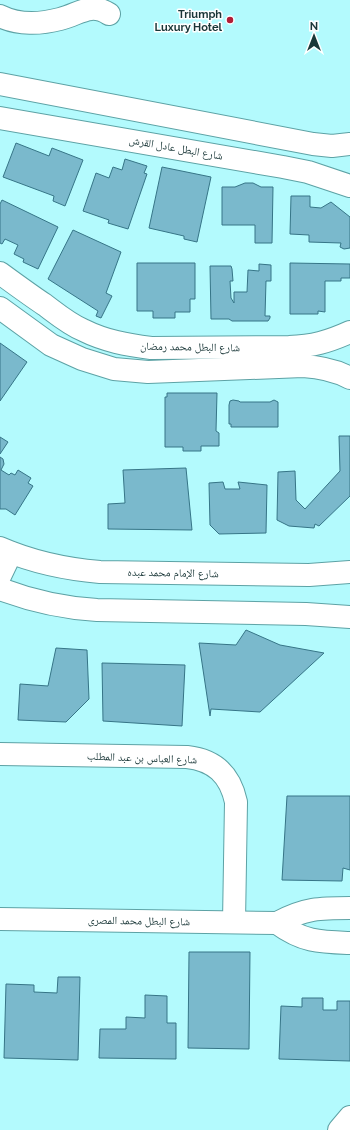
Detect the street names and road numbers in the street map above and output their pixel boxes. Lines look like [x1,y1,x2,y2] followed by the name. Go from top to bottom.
[128,133,224,163] street label: شارع البطل عادل القرش
[140,340,240,354] street label: شارع البطل محمد رمضان
[127,566,219,580] street label: شارع الإمام محمد عبده
[87,750,197,766] street label: شارع العباس بن عبد المطلب
[88,914,190,928] street label: شارع البطل محمد المصرى

